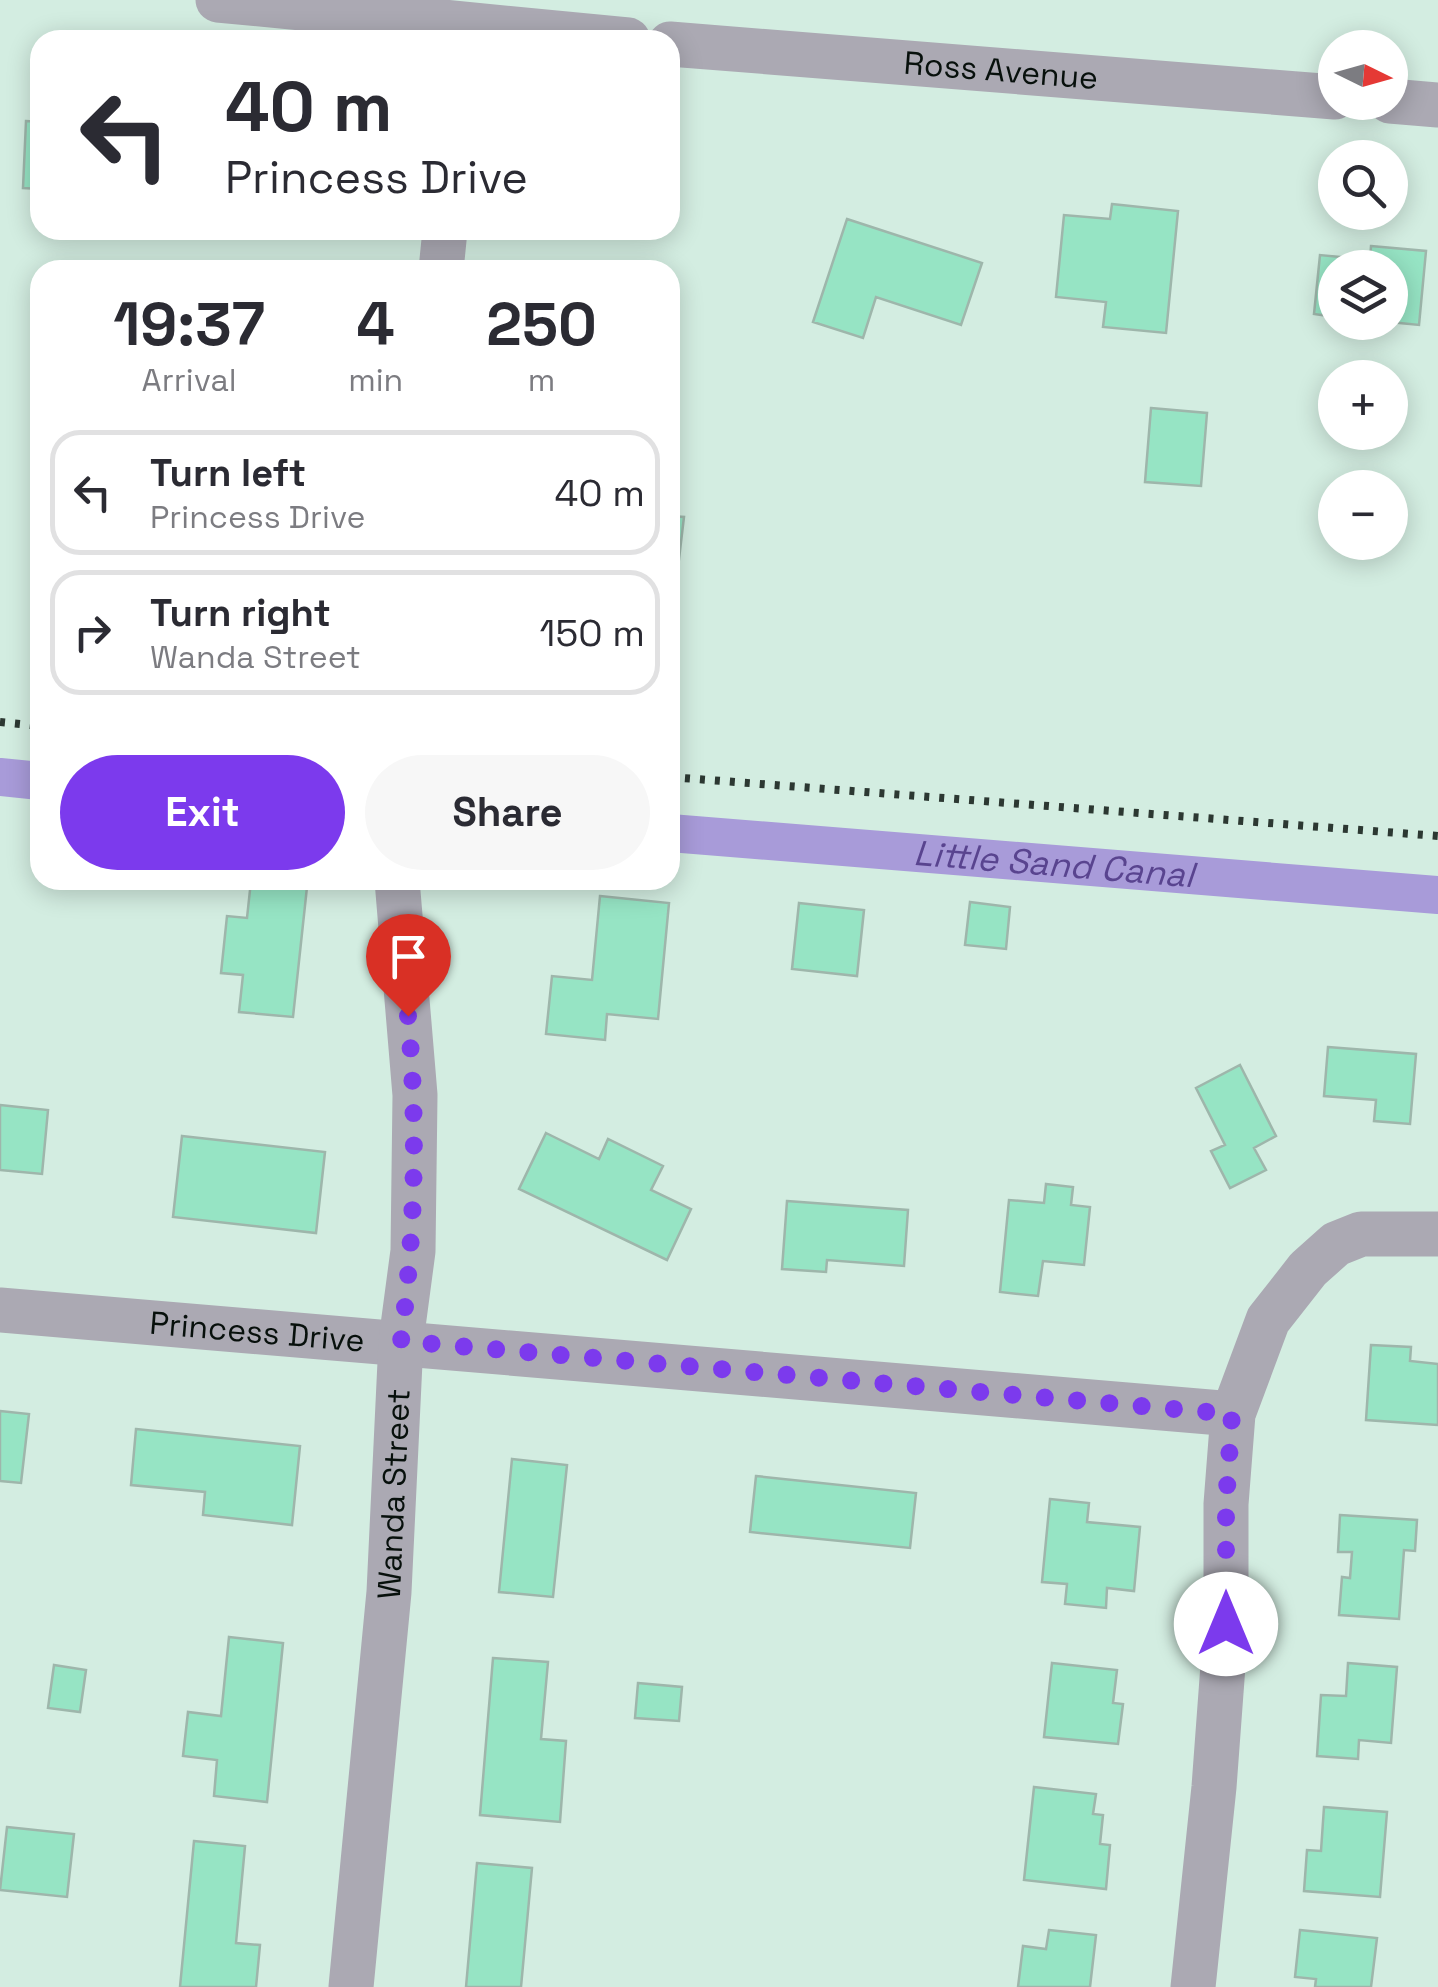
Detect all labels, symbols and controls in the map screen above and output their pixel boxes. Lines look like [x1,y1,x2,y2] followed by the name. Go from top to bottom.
[1318,30,1408,120] north arrow
[1318,30,1408,560] map controls
[902,43,1100,98] street label: Ross Avenue
[225,62,392,151] text: 40 m
[60,70,190,200] icon: left
[1318,140,1408,230] button: search
[225,149,528,206] text: Princess Drive
[1318,250,1408,340] button: layers
[113,286,265,363] text: 19:37
[357,286,395,363] text: 4
[486,286,597,363] text: 250
[142,360,237,400] text: Arrival
[348,360,403,400] text: min
[528,360,555,400] text: m
[1318,360,1408,450] button: +
[150,449,306,497] text: Turn left
[65,465,120,520] icon: left
[554,469,645,517] text: 40 m
[1318,470,1408,560] button: −
[150,497,365,537] text: Princess Drive
[150,589,331,637] text: Turn right
[65,605,120,660] icon: right
[540,609,645,657] text: 150 m
[150,637,361,677] text: Wanda Street
[60,755,345,870] button: Exit
[365,755,650,870] button: Share
[912,831,1199,897] water label: Little Sand Canal
[366,914,451,1017] pin
[381,929,436,984] icon: arrive
[148,1303,366,1361] street label: Princess Drive
[369,1388,419,1600] street label: Wanda Street
[1174,1572,1278,1676] position arrow

